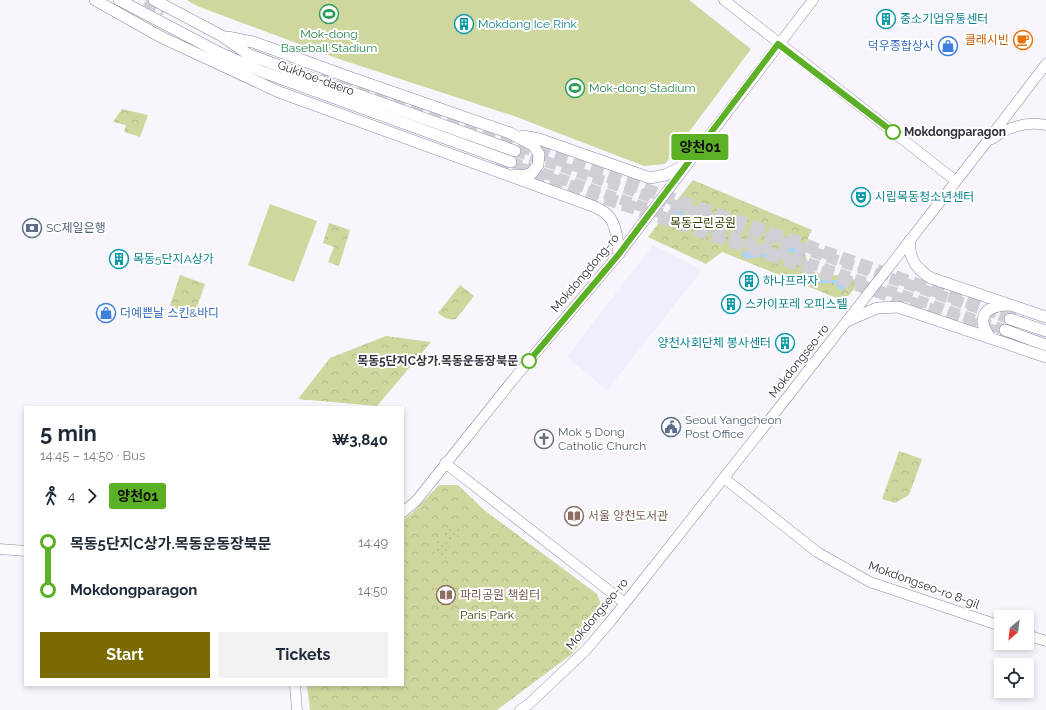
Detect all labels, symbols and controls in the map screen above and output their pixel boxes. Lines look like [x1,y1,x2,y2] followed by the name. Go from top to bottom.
[318,3,340,25] sports icon: Mok-dong Baseball Stadium
[875,8,897,30] building icon: 중소기업유통센터
[900,12,988,26] place label: 중소기업유통센터
[453,13,475,35] building icon: Mokdong Ice Rink
[478,17,578,31] place label: Mokdong Ice Rink
[281,27,377,55] place label: Mok-dong Baseball Stadium
[1012,29,1034,51] cafe icon: 클래시빈
[965,33,1009,47] place label: 클래시빈
[937,35,959,57] shop icon: 덕우종합상사
[868,39,934,53] place label: 덕우종합상사
[276,58,356,98] street label: Gukhoe-daero
[564,77,586,99] sports icon: Mok-dong Stadium
[589,81,696,95] place label: Mok-dong Stadium
[885,124,901,140] marker: Mokdongparagon
[904,125,1006,139] place label: Mokdongparagon
[672,134,728,160] line badge: 양천01
[679,139,721,155] text: 양천01
[850,186,872,208] theatre icon: 시립목동청소년센터
[875,190,974,204] place label: 시립목동청소년센터
[670,216,736,230] park label: 목동근린공원
[21,217,43,239] bank icon: SC제일은행
[46,221,106,235] place label: SC제일은행
[548,231,622,315] street label: Mokdongdong-ro
[108,248,130,270] building icon: 목동5단지A상가
[133,252,214,266] place label: 목동5단지A상가
[738,270,760,292] building icon: 하나프라자
[763,274,818,288] place label: 하나프라자
[720,293,742,315] building icon: 스카이포레 오피스텔
[745,297,847,311] place label: 스카이포레 오피스텔
[95,302,117,324] shop icon: 더예쁜날 스킨&바디
[120,306,219,320] place label: 더예쁜날 스킨&바디
[766,322,832,400] street label: Mokdongseo-ro
[774,332,796,354] building icon: 양천사회단체 봉사센터
[658,336,771,350] place label: 양천사회단체 봉사센터
[521,353,537,369] marker: 목동5단지C상가.목동운동장북문
[357,354,518,368] place label: 목동5단지C상가.목동운동장북문
[685,413,782,441] place label: Seoul Yangcheon Post Office
[660,416,682,438] public building icon: Seoul Yangcheon Post Office
[40,420,97,446] text: 5 min
[558,425,646,453] place label: Mok 5 Dong Catholic Church
[533,428,555,450] church icon: Mok 5 Dong Catholic Church
[332,431,388,449] text: ₩3,840
[40,448,145,463] text: 14:45 – 14:50 · Bus
[40,485,62,507] icon: walk
[81,485,103,507] icon: forward
[117,488,158,504] text: 양천01
[68,489,75,504] text: 4
[563,505,585,527] library icon: 서울 양천도서관
[588,509,668,523] place label: 서울 양천도서관
[70,535,271,553] text: 목동5단지C상가.목동운동장북문
[358,535,388,550] text: 14:49
[866,558,982,612] street label: Mokdongseo-ro 8-gil
[563,575,631,653] street label: Mokdongseo-ro
[70,581,197,599] text: Mokdongparagon
[358,583,388,598] text: 14:50
[435,584,457,606] library icon: 파리공원 책쉼터
[460,588,540,602] place label: 파리공원 책쉼터
[460,608,515,622] park label: Paris Park
[994,610,1034,650] north arrow
[994,610,1034,698] map controls
[40,632,210,678] button: Start
[218,632,388,678] button: Tickets
[994,658,1034,698] button: locate

